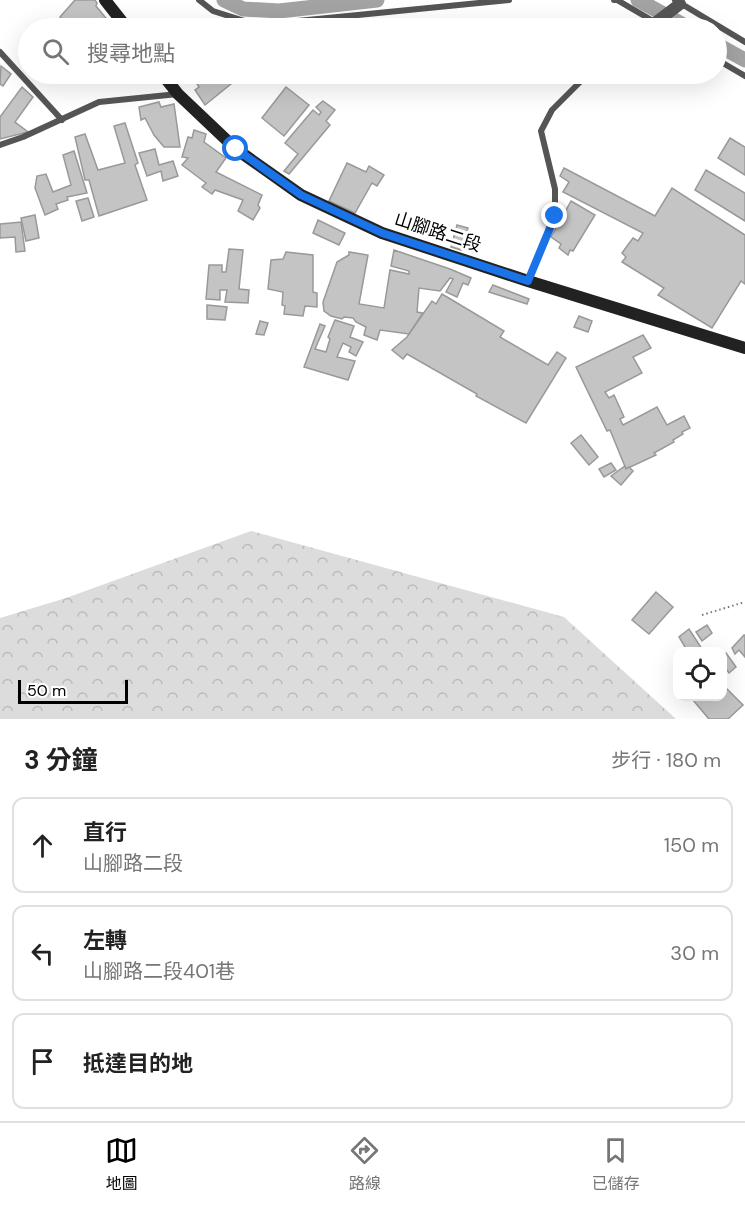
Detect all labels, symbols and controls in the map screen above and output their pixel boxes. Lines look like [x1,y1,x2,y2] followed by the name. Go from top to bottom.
[18,18,727,84] search box
[39,35,72,68] icon: search
[87,39,175,68] text: 搜尋地點
[222,135,248,161] route start
[541,202,567,228] route end
[391,207,485,257] street label: 山腳路二段
[673,647,727,701] map controls
[673,647,727,701] button: locate
[18,677,128,704] scale bar
[27,680,66,701] text: 50 m
[24,743,98,777] text: 3 分鐘
[611,747,721,773] text: 步行 · 180 m
[83,818,127,847] text: 直行
[26,829,59,862] icon: ahead
[664,832,719,858] text: 150 m
[83,850,183,876] text: 山腳路二段
[83,926,127,955] text: 左轉
[26,937,59,970] icon: left
[670,940,719,966] text: 30 m
[83,958,235,984] text: 山腳路二段401巷
[26,1045,59,1078] icon: arrive
[83,1049,193,1078] text: 抵達目的地
[105,1134,138,1194] tab: 地圖
[348,1134,381,1194] tab: 路線
[592,1134,640,1194] tab: 已儲存

